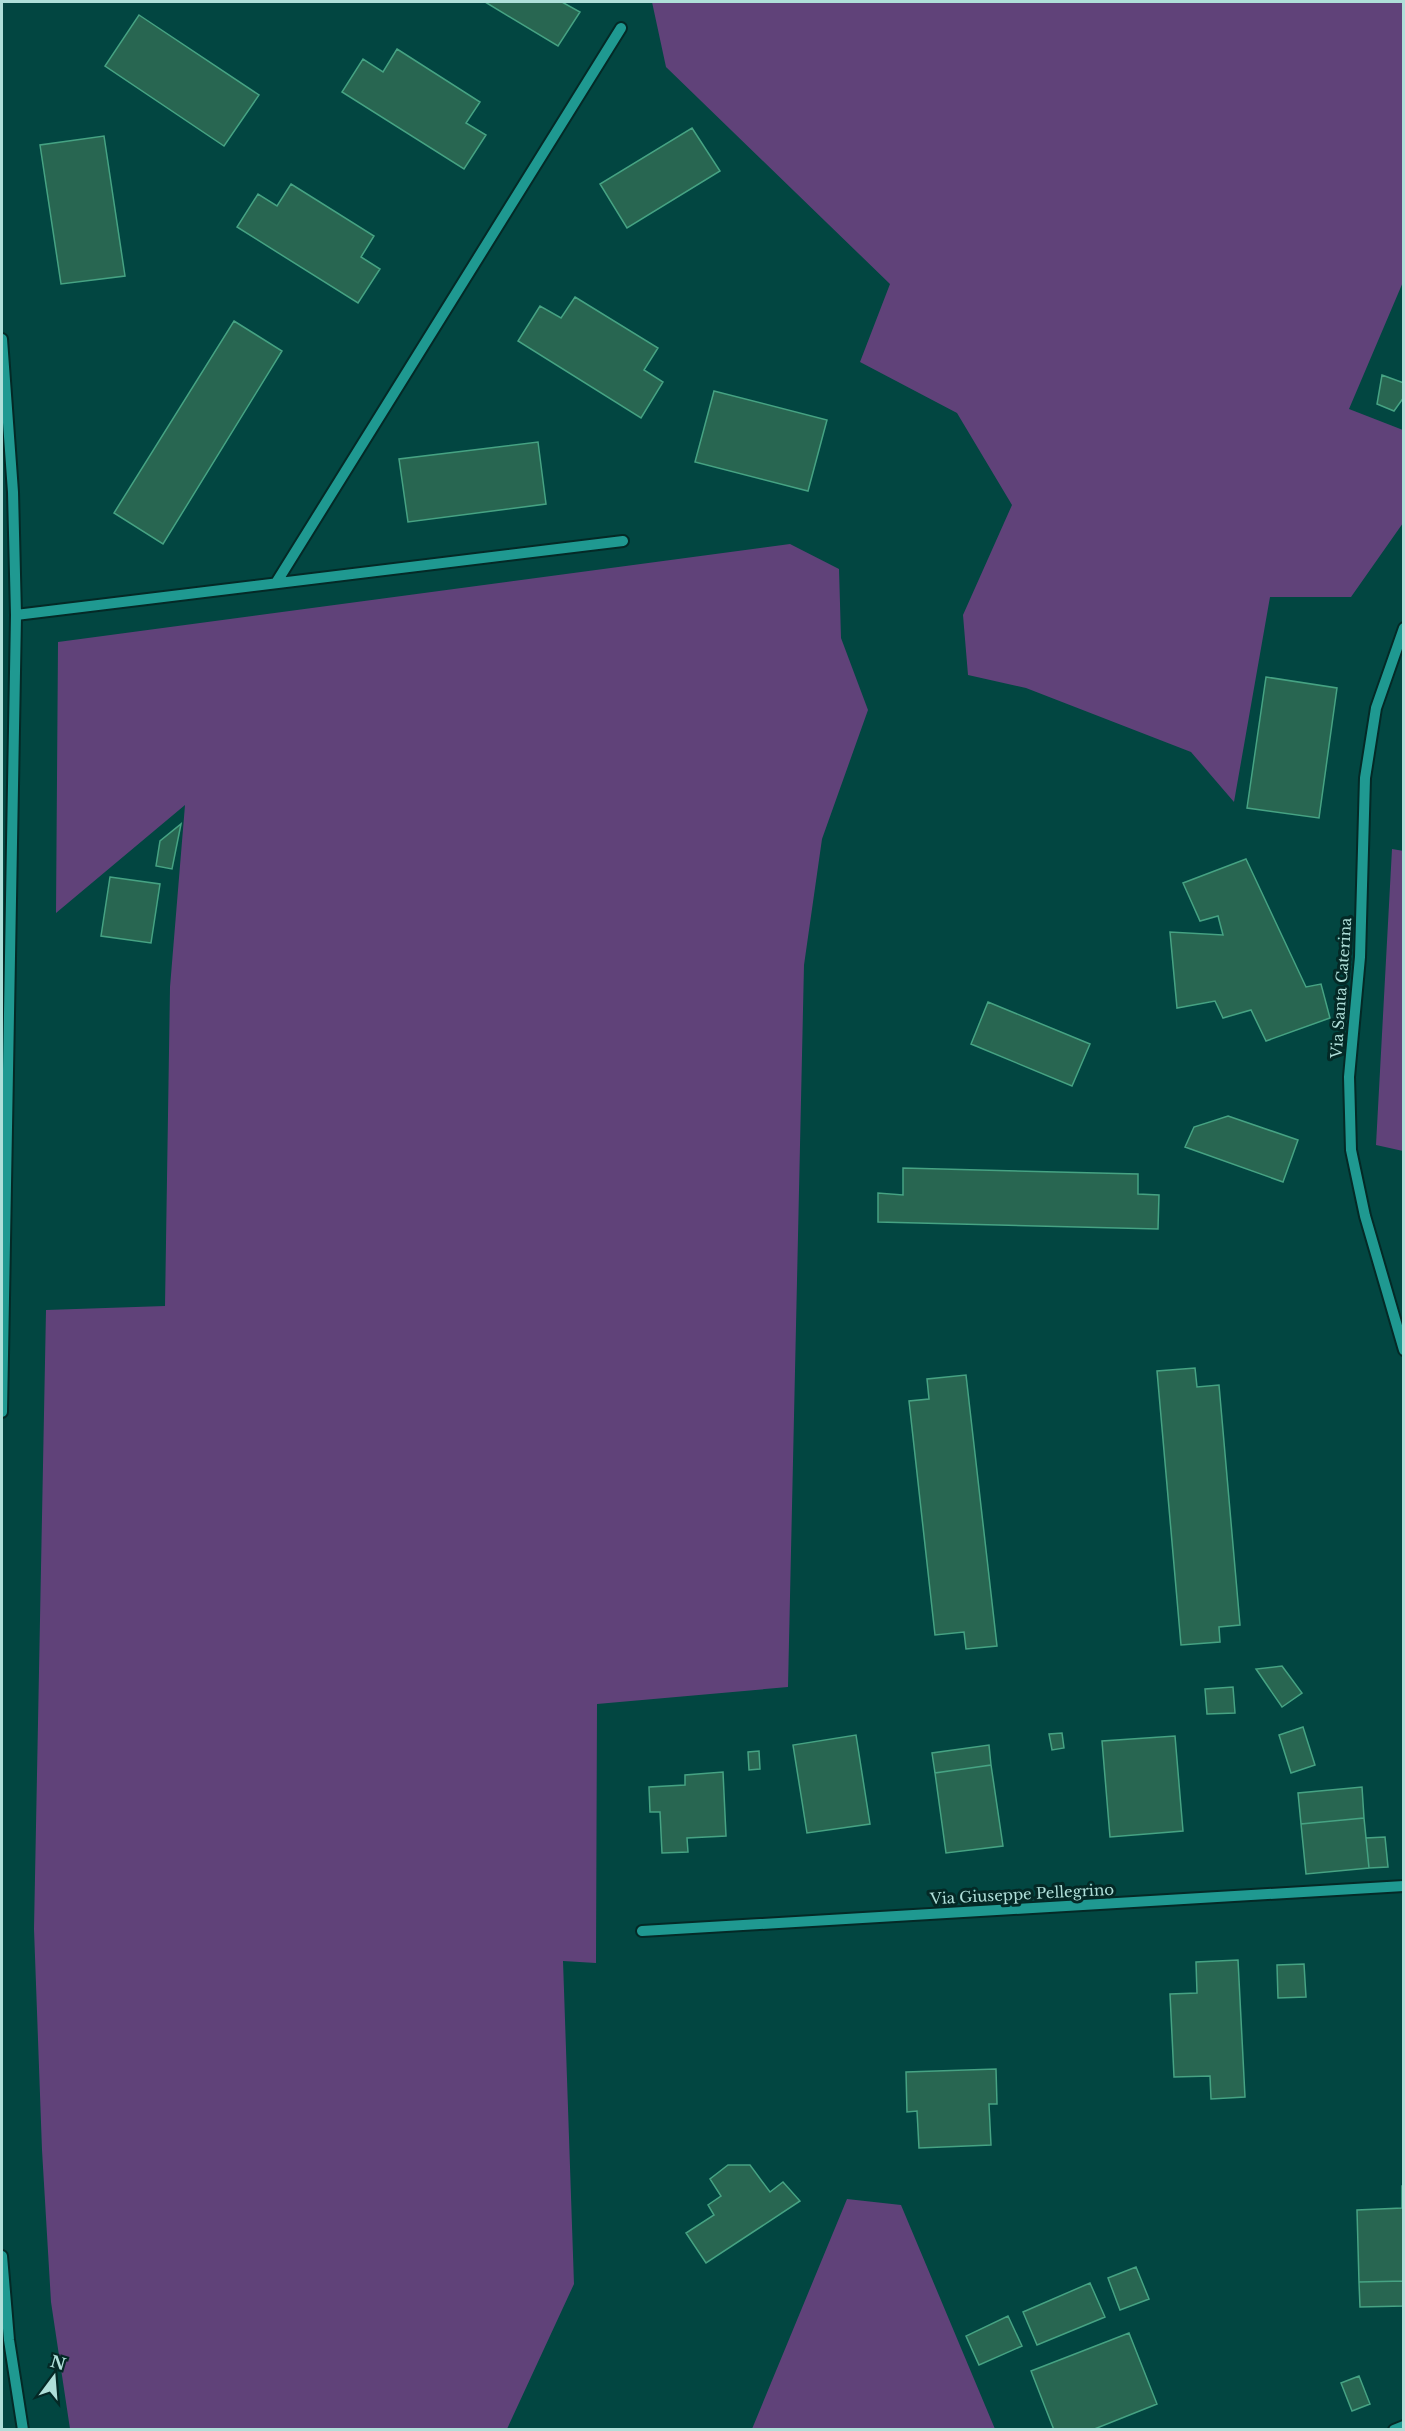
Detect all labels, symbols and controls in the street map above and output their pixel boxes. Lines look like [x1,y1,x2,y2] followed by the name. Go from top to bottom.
[1327,916,1355,1060] street label: Via Santa Caterina
[928,1880,1115,1908] street label: Via Giuseppe Pellegrino
[24,2347,84,2407] north arrow
[48,2351,68,2374] text: N

